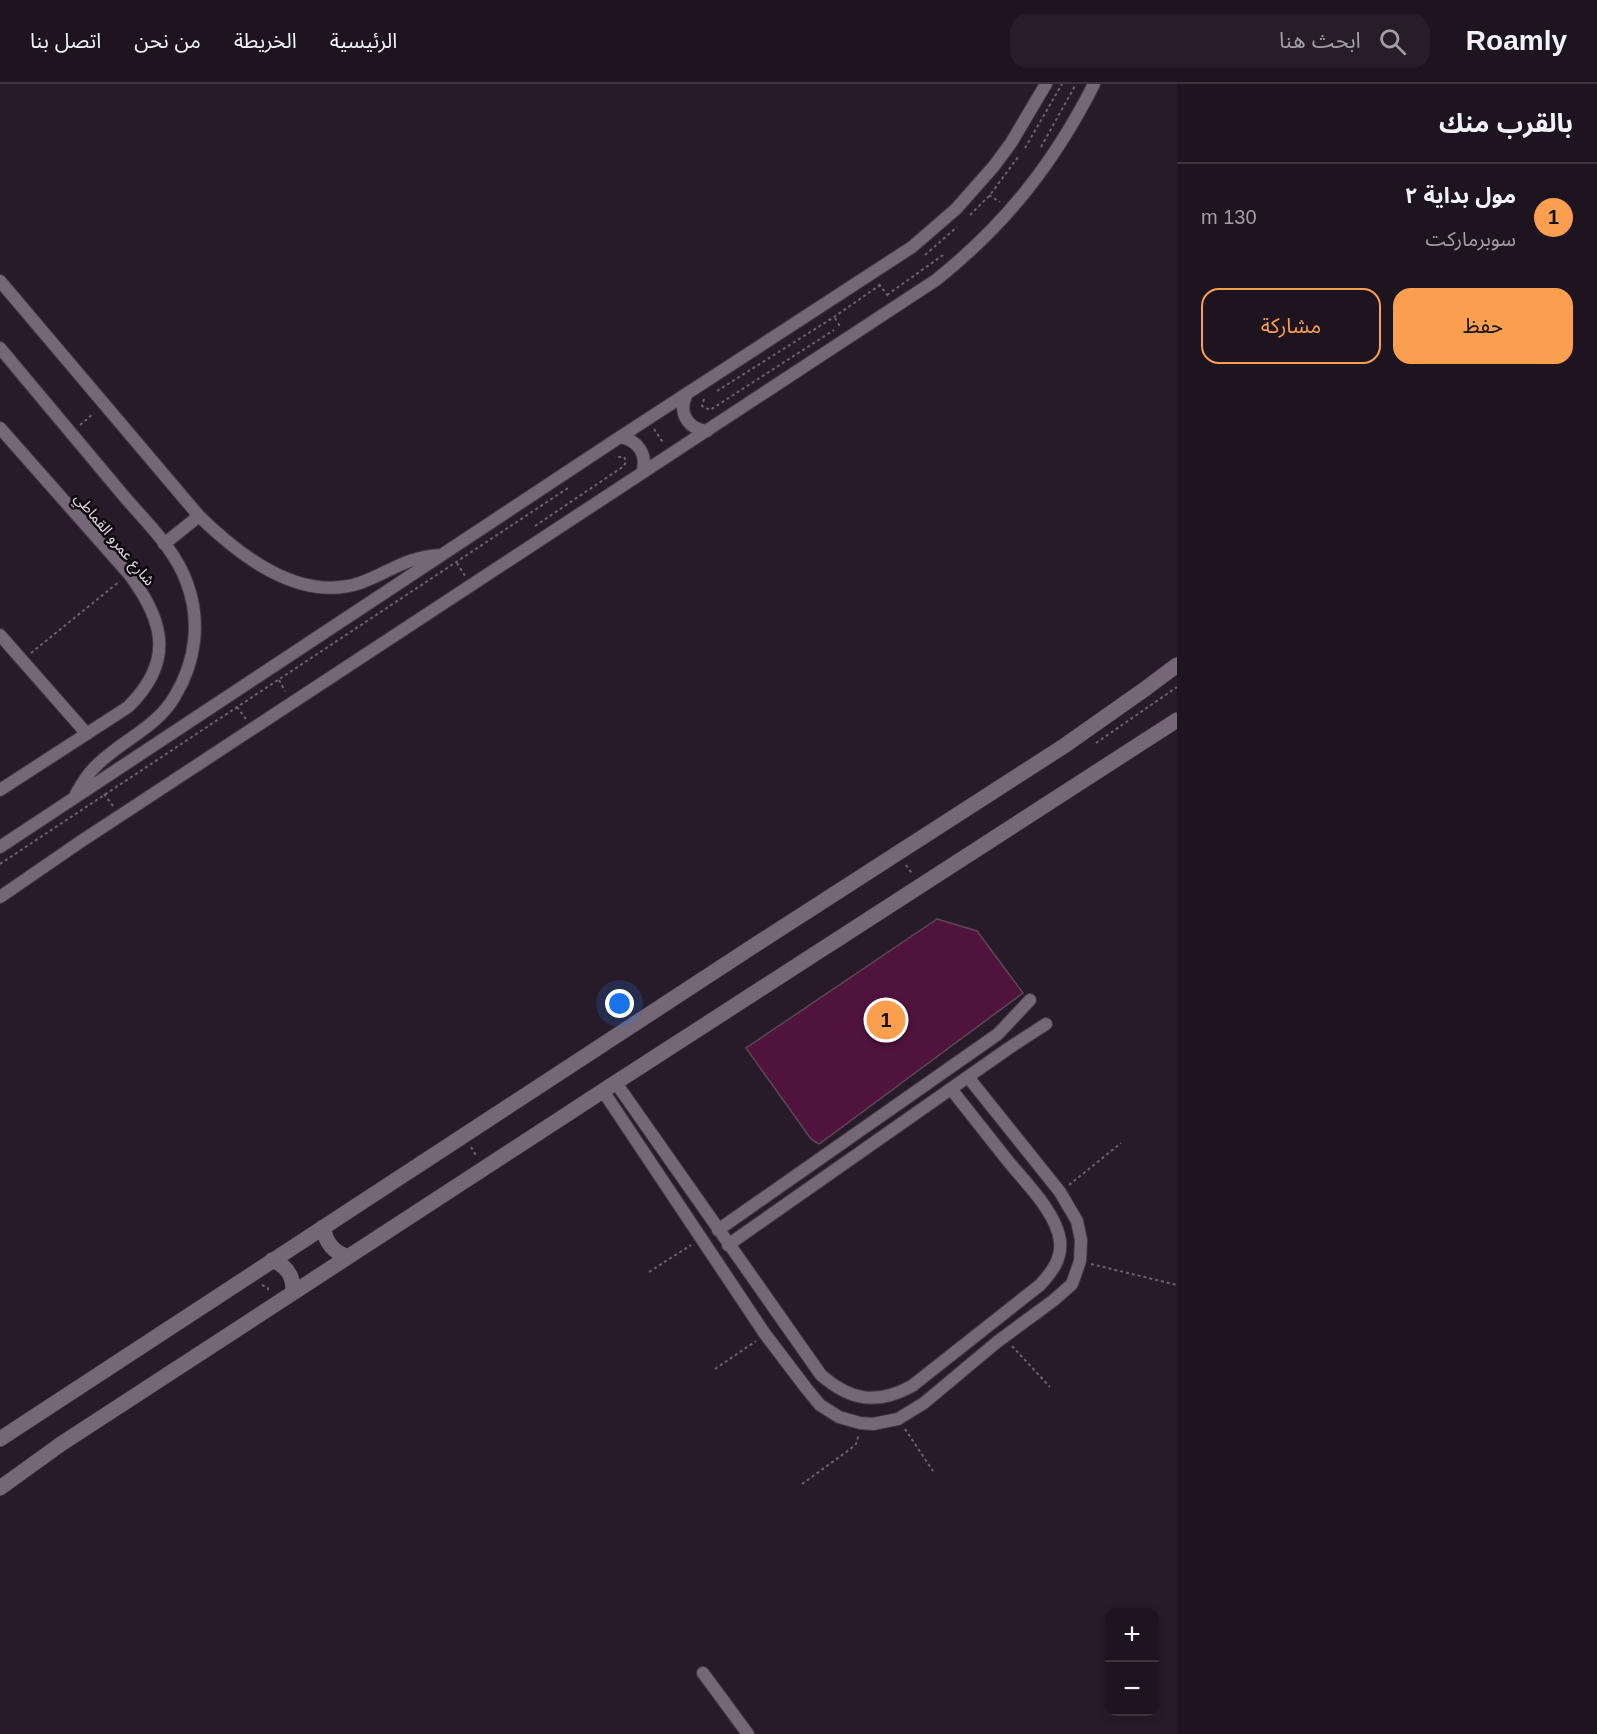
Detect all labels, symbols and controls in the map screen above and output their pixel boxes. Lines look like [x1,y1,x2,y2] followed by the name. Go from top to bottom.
[1010,14,1430,68] search box
[1376,25,1409,58] icon: search
[1466,25,1567,56] text: Roamly
[1279,28,1361,53] text: ابحث هنا
[30,29,101,52] text: اتصل بنا
[134,29,201,52] text: من نحن
[234,29,297,52] text: الخريطة
[330,29,397,52] text: الرئيسية
[1439,108,1573,138] text: بالقرب منك
[1405,183,1516,208] text: مول بداية ۲
[1201,206,1257,228] text: 130 m
[1548,206,1559,228] text: 1
[1425,228,1516,250] text: سوبرماركت
[1201,288,1381,364] button: مشاركة
[1393,288,1573,364] button: حفظ
[68,489,159,591] street label: شارع عمرو القماطي
[605,989,634,1018] your location
[866,998,906,1042] pin: 1
[1105,1608,1159,1716] map controls
[1105,1608,1159,1662] button: +
[1105,1662,1159,1716] button: −

